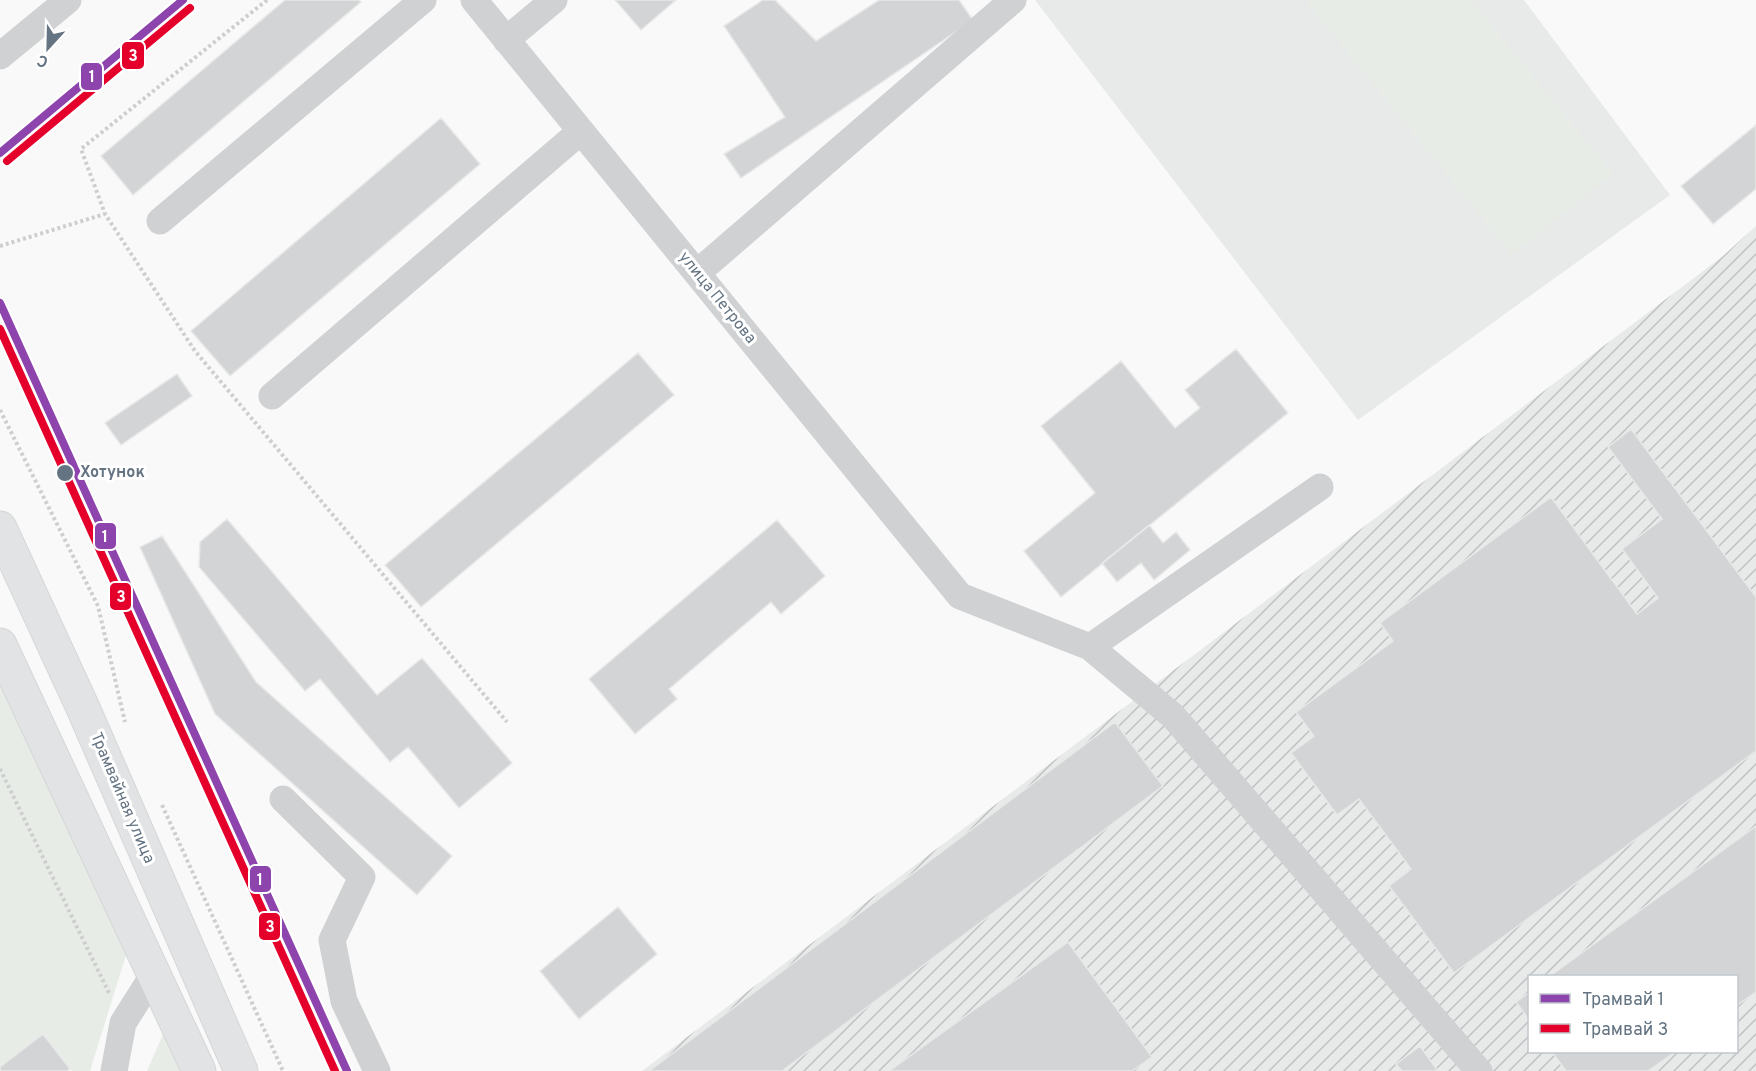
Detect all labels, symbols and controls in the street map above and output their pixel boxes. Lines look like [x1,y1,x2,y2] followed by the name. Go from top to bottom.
[18,18,78,78] north arrow
[121,41,145,70] line badge: 3
[128,47,138,67] text: 3
[35,49,52,71] text: С
[80,62,103,91] line badge: 1
[89,68,95,88] text: 1
[674,248,760,348] street label: улица Петрова
[55,463,75,483] marker: Хотунок
[80,463,145,483] place label: Хотунок
[94,522,117,550] line badge: 1
[102,528,108,548] text: 1
[109,582,132,611] line badge: 3
[116,588,126,608] text: 3
[85,730,159,866] street label: Трамвайная улица
[249,865,272,893] line badge: 1
[257,871,263,891] text: 1
[258,912,281,941] line badge: 3
[265,918,275,938] text: 3
[1528,975,1738,1053] legend
[1582,989,1664,1012] text: Трамвай 1
[1582,1019,1668,1042] text: Трамвай 3

